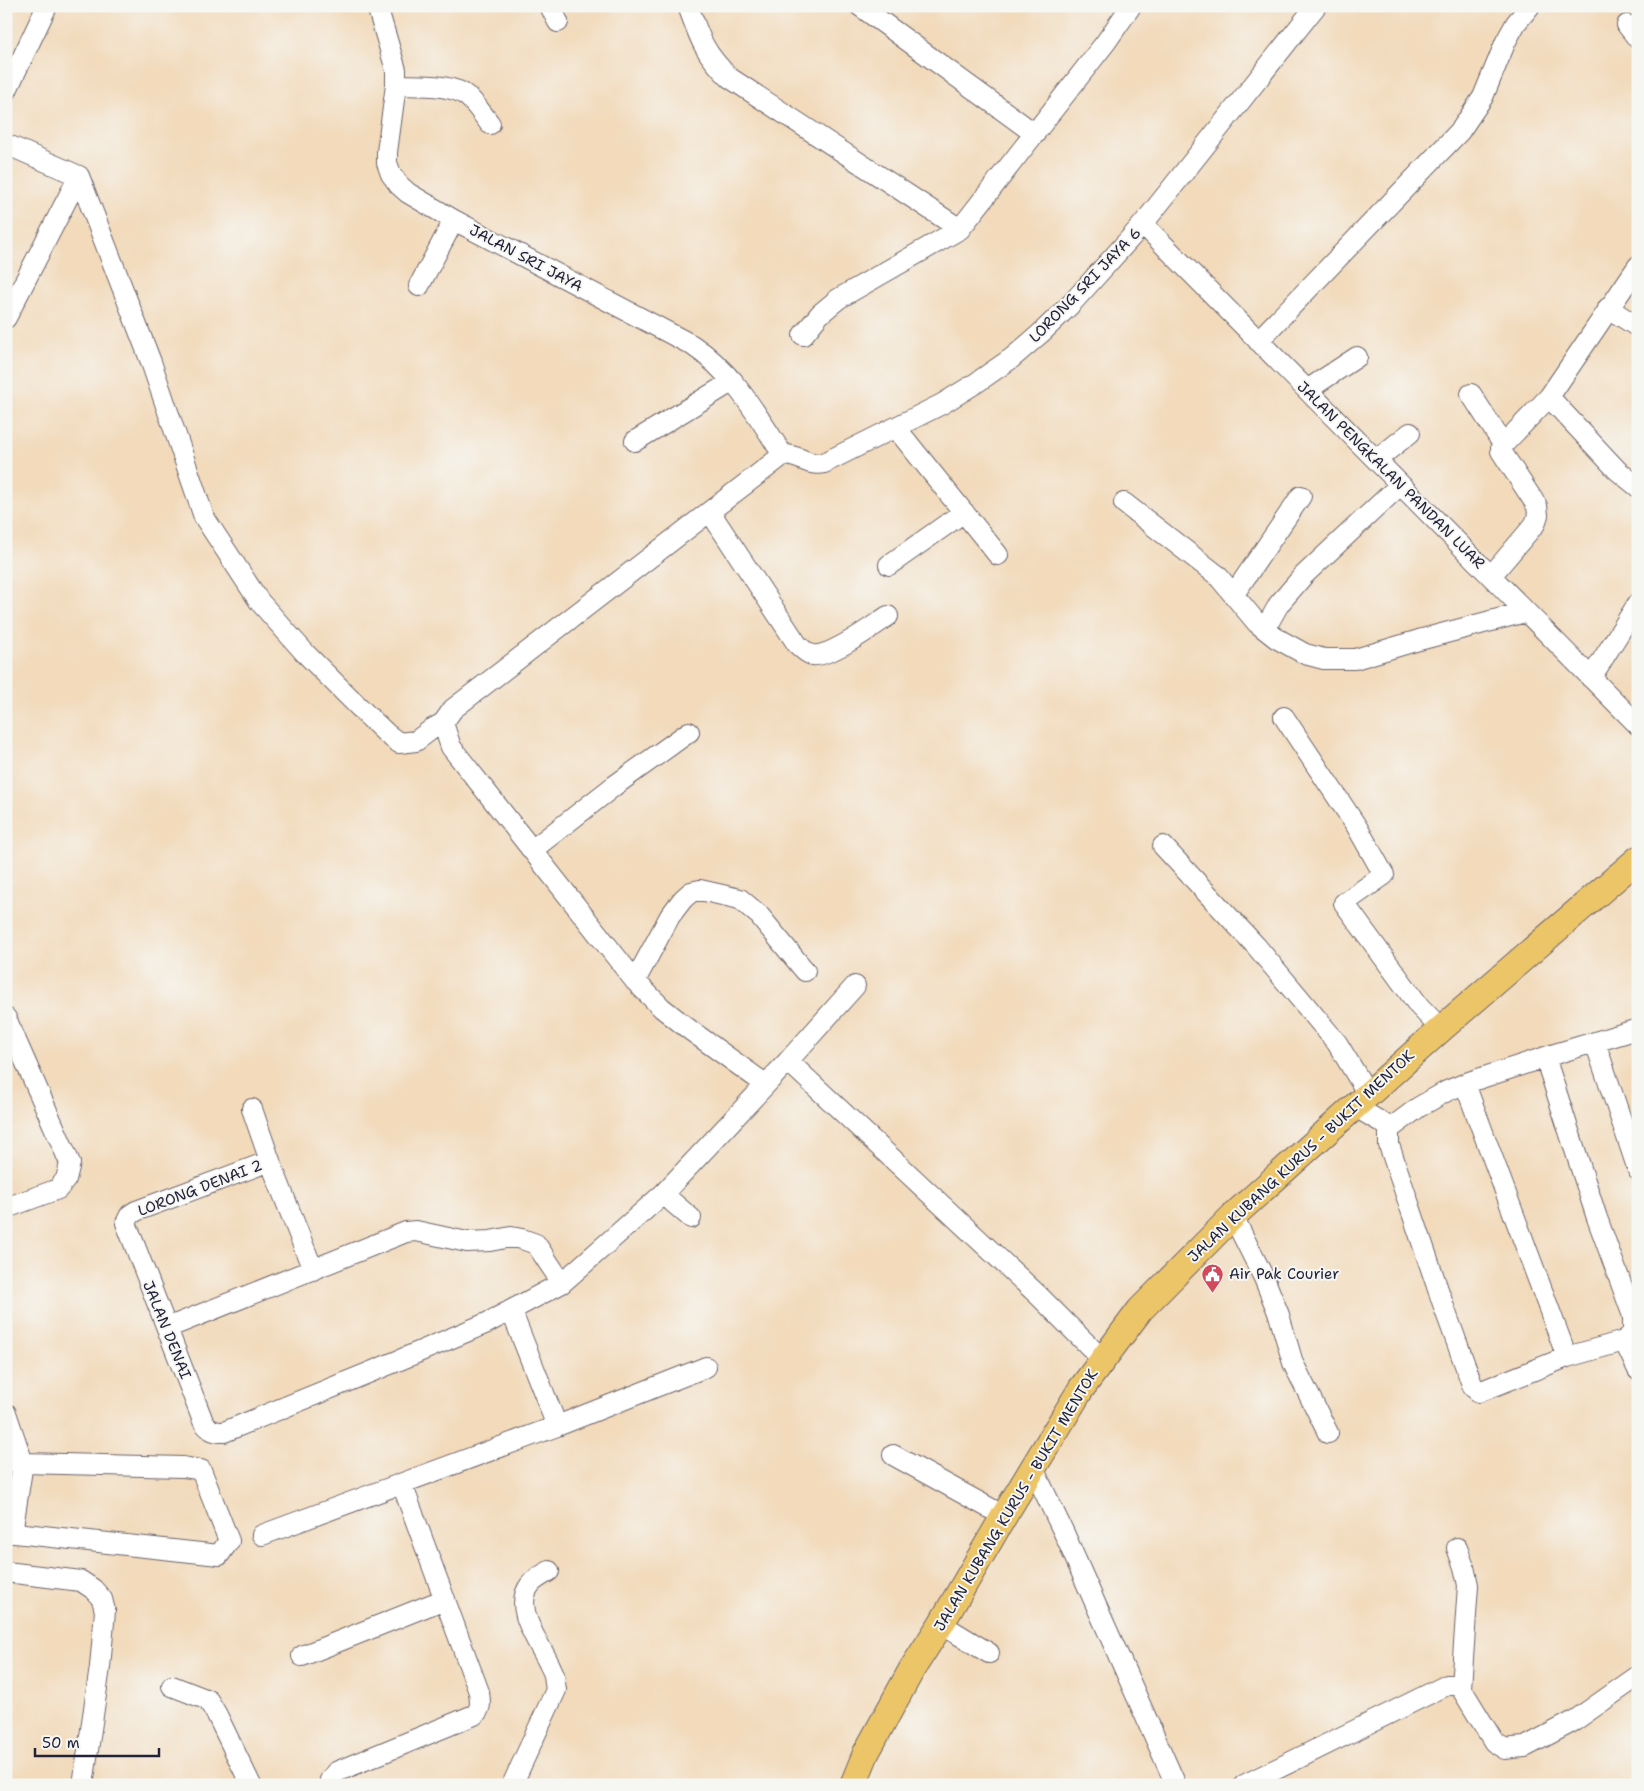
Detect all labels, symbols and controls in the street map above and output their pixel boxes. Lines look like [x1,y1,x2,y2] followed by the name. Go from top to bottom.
[466,220,586,296] street label: JALAN SRI JAYA
[1025,223,1145,347] street label: LORONG SRI JAYA 6
[1293,377,1489,573] street label: JALAN PENGKALAN PANDAN LUAR
[1183,1045,1419,1267] street label: JALAN KUBANG KURUS - BUKIT MENTOK
[135,1155,265,1221] street label: LORONG DENAI 2
[1201,1262,1225,1293] public building icon: Air Pak Courier
[1229,1264,1339,1284] place label: Air Pak Courier
[138,1278,196,1382] street label: JALAN DENAI
[929,1365,1103,1635] street label: JALAN KUBANG KURUS - BUKIT MENTOK
[35,1726,159,1758] scale bar
[42,1733,80,1753] text: 50 m

